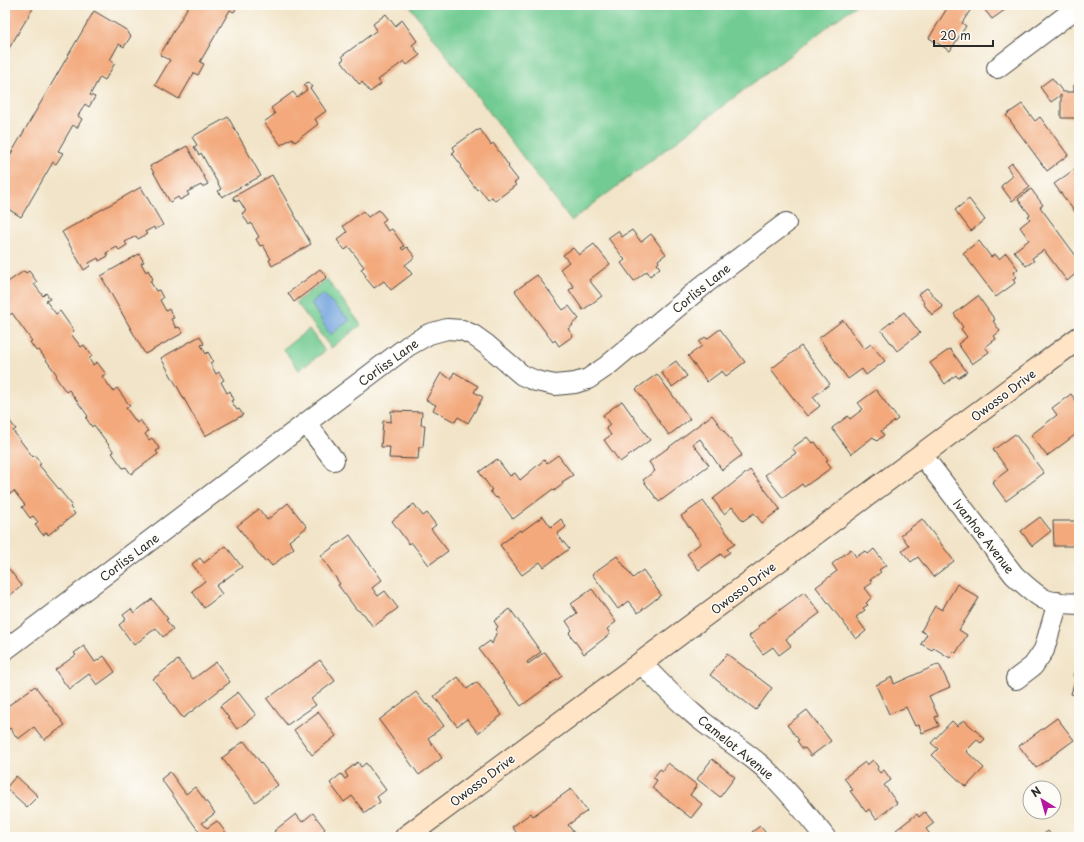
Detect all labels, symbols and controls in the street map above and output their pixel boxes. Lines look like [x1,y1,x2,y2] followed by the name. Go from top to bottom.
[934,22,993,48] scale bar
[940,26,971,44] text: 20 m
[668,259,734,317] street label: Corliss Lane
[354,334,422,390] street label: Corliss Lane
[967,365,1039,425] street label: Owosso Drive
[949,495,1019,577] street label: Ivanhoe Avenue
[95,528,163,585] street label: Corliss Lane
[707,558,779,618] street label: Owosso Drive
[694,711,778,784] street label: Camelot Avenue
[446,750,518,810] street label: Owosso Drive
[1022,780,1062,820] north arrow
[1027,782,1045,801] text: N

